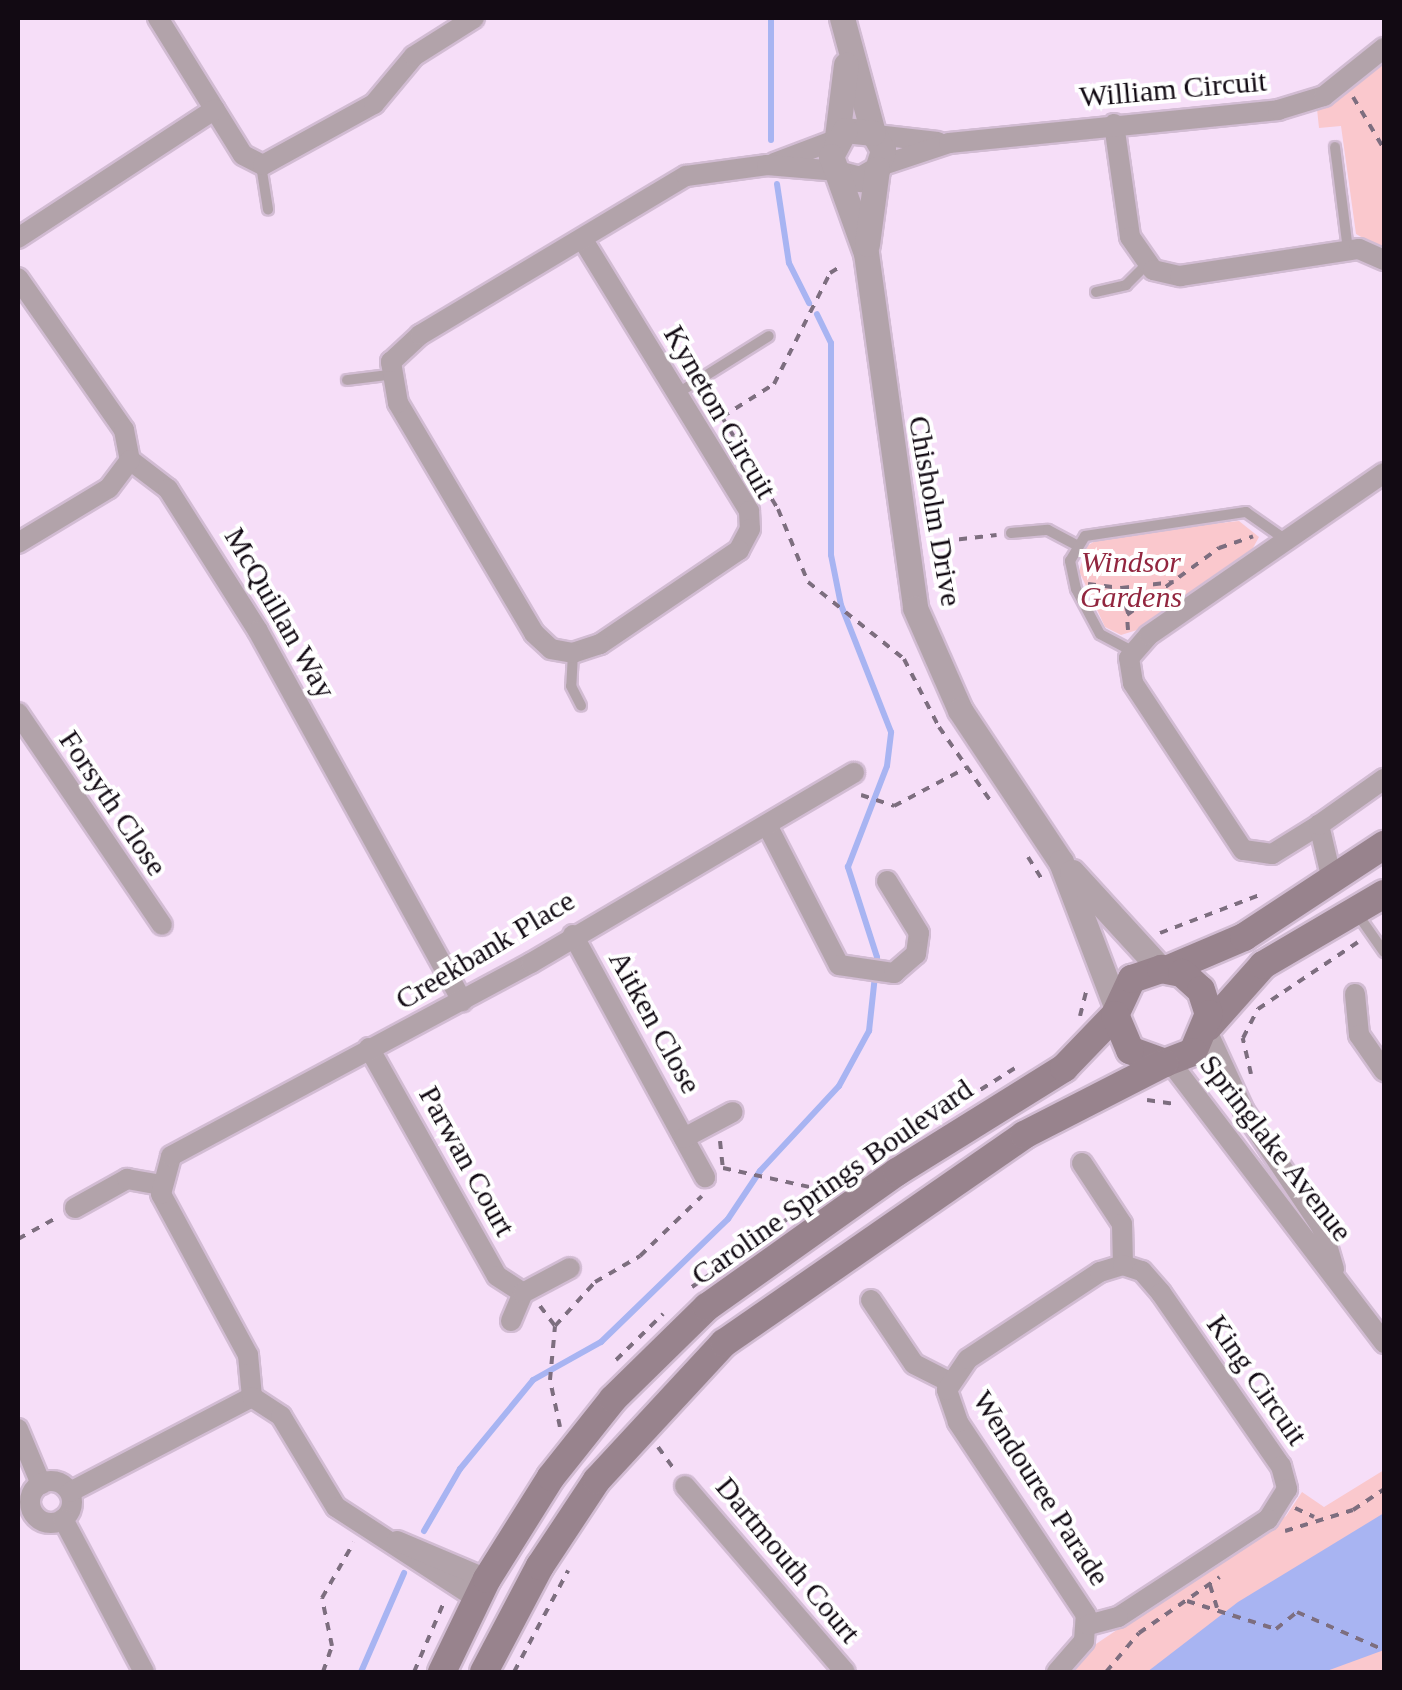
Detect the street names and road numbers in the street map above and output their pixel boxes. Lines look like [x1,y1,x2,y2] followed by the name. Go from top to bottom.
[1078,63,1268,115] street label: William Circuit
[656,319,784,505] street label: Kyneton Circuit
[901,413,969,609] street label: Chisholm Drive
[216,521,344,705] street label: McQuillan Way
[51,723,175,883] street label: Forsyth Close
[389,882,581,1018] street label: Creekbank Place
[601,944,709,1100] street label: Aitken Close
[1191,1047,1361,1249] street label: Springlake Avenue
[684,1071,980,1293] street label: Caroline Springs Boulevard
[411,1080,523,1242] street label: Parwan Court
[1199,1308,1315,1452] street label: King Circuit
[965,1384,1117,1592] street label: Wendouree Parade
[708,1470,868,1650] street label: Dartmouth Court

